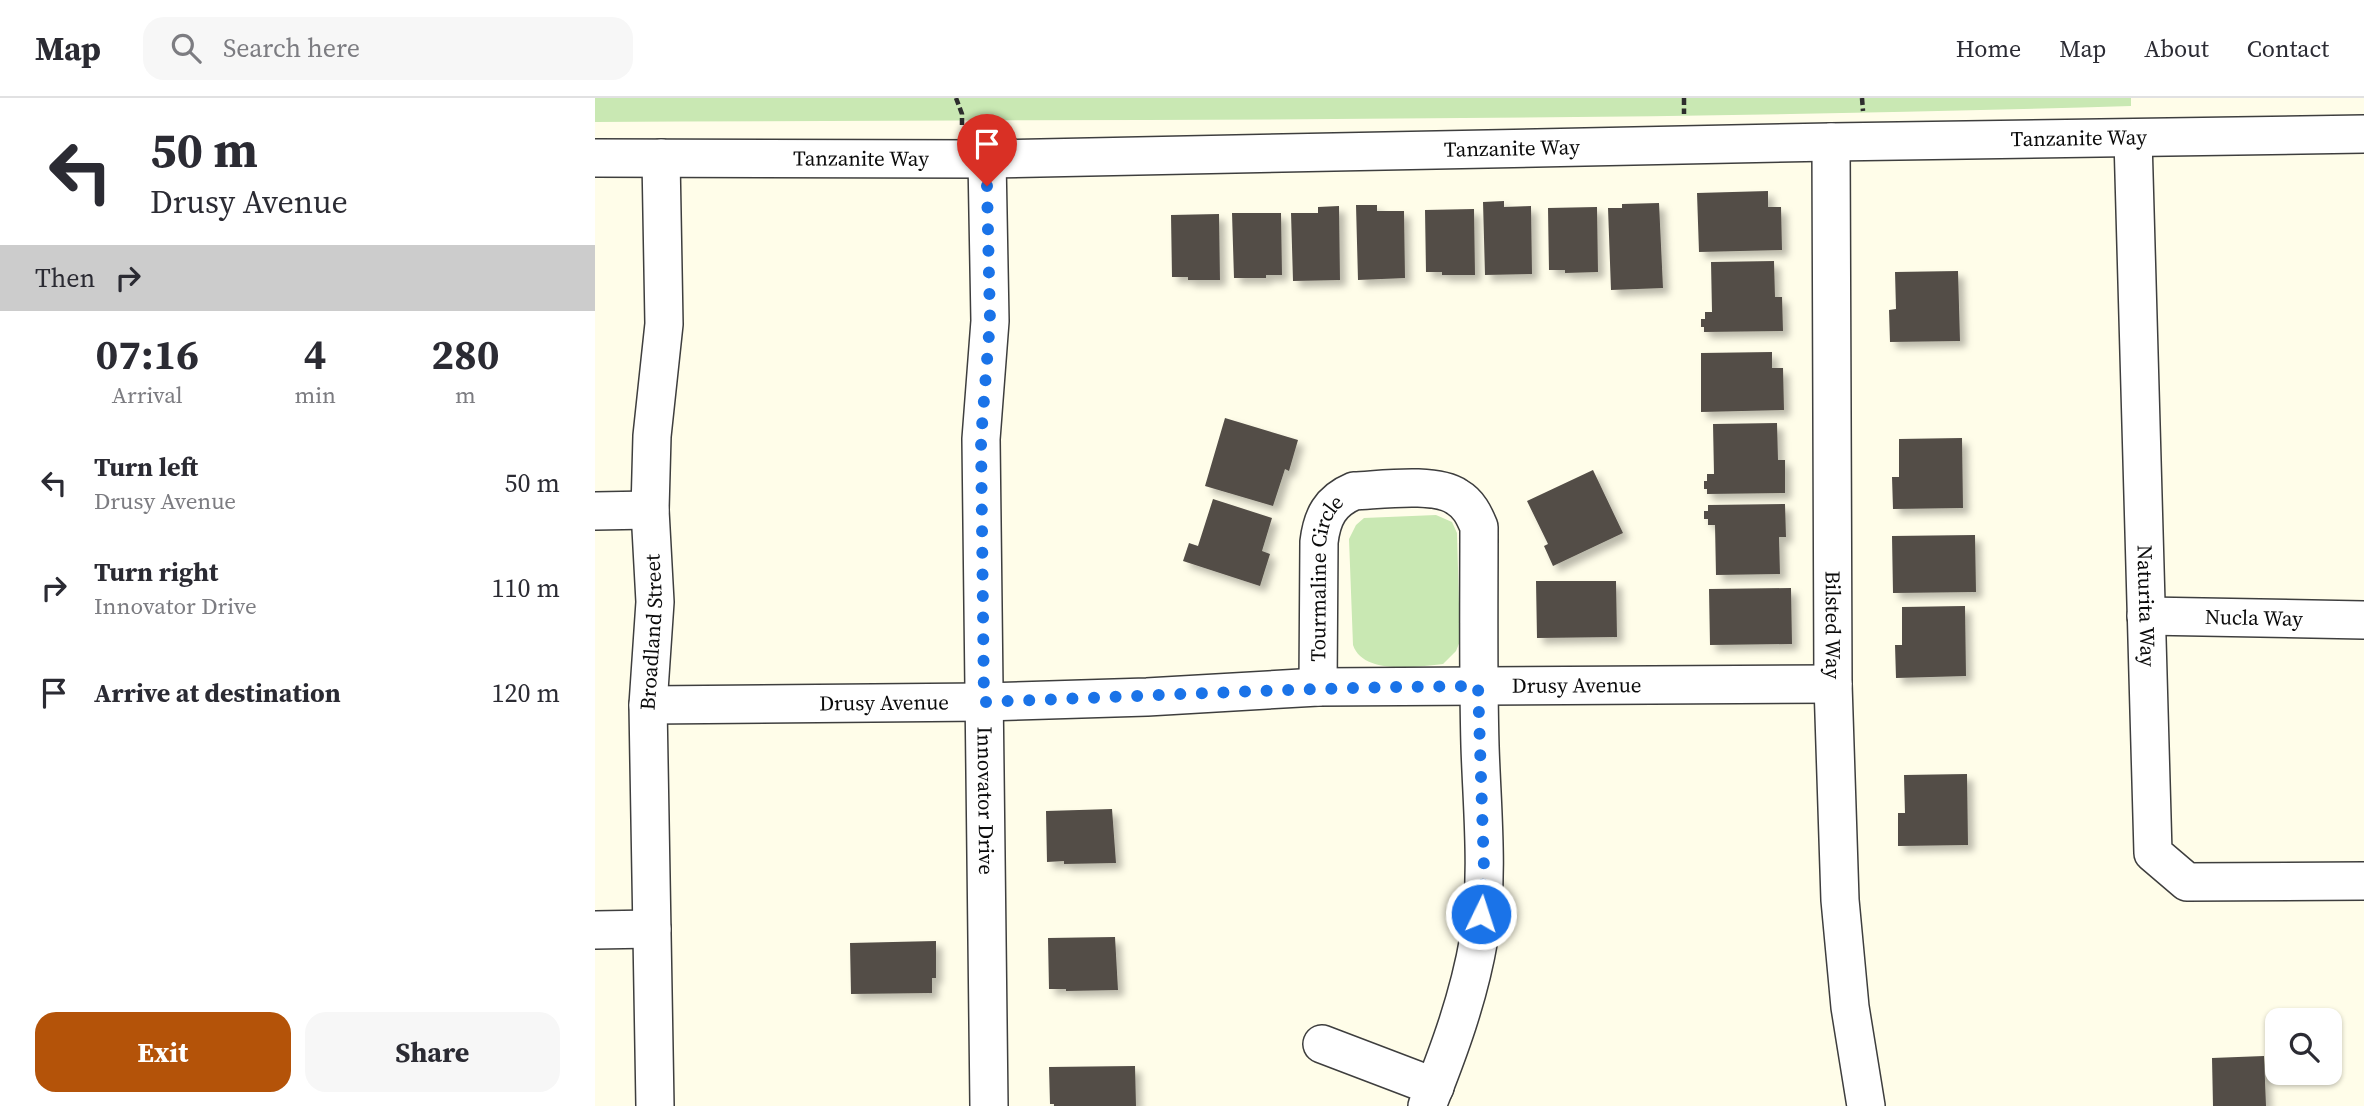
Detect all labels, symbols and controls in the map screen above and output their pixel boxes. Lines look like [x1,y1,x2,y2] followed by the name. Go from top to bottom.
[143,17,633,80] search box
[35,26,101,71] text: Map
[167,29,205,67] icon: search
[223,30,360,66] text: Search here
[1956,32,2021,65] text: Home
[2059,32,2106,65] text: Map
[2144,32,2209,65] text: About
[2247,32,2329,65] text: Contact
[957,114,1017,186] pin
[150,116,258,183] text: 50 m
[2011,122,2147,153] street label: Tanzanite Way
[968,125,1006,163] icon: arrive
[35,126,126,217] icon: left
[1444,132,1580,164] street label: Tanzanite Way
[793,144,929,173] street label: Tanzanite Way
[150,180,348,224] text: Drusy Avenue
[109,259,147,297] icon: right
[35,260,95,296] text: Then
[95,325,199,383] text: 07:16
[304,325,327,383] text: 4
[431,325,500,383] text: 280
[112,379,183,411] text: Arrival
[294,379,336,411] text: min
[455,379,476,411] text: m
[94,449,198,485] text: Turn left
[35,464,73,502] icon: left
[505,465,560,501] text: 50 m
[94,485,236,517] text: Drusy Avenue
[1303,487,1349,662] street label: Tourmaline Circle
[2130,544,2163,667] street label: Naturita Way
[633,553,669,711] street label: Broadland Street
[94,554,218,590] text: Turn right
[35,569,73,607] icon: right
[492,570,560,606] text: 110 m
[1819,571,1848,680] street label: Bilsted Way
[94,590,257,622] text: Innovator Drive
[2205,602,2304,633] street label: Nucla Way
[1512,670,1642,700] street label: Drusy Avenue
[35,674,73,712] icon: arrive
[94,675,341,711] text: Arrive at destination
[492,675,560,711] text: 120 m
[819,687,949,717] street label: Drusy Avenue
[970,726,1001,875] street label: Innovator Drive
[1444,877,1518,951] position arrow
[2265,1008,2342,1085] map controls
[2265,1008,2342,1085] button: search
[35,1012,291,1092] button: Exit
[305,1012,560,1092] button: Share

